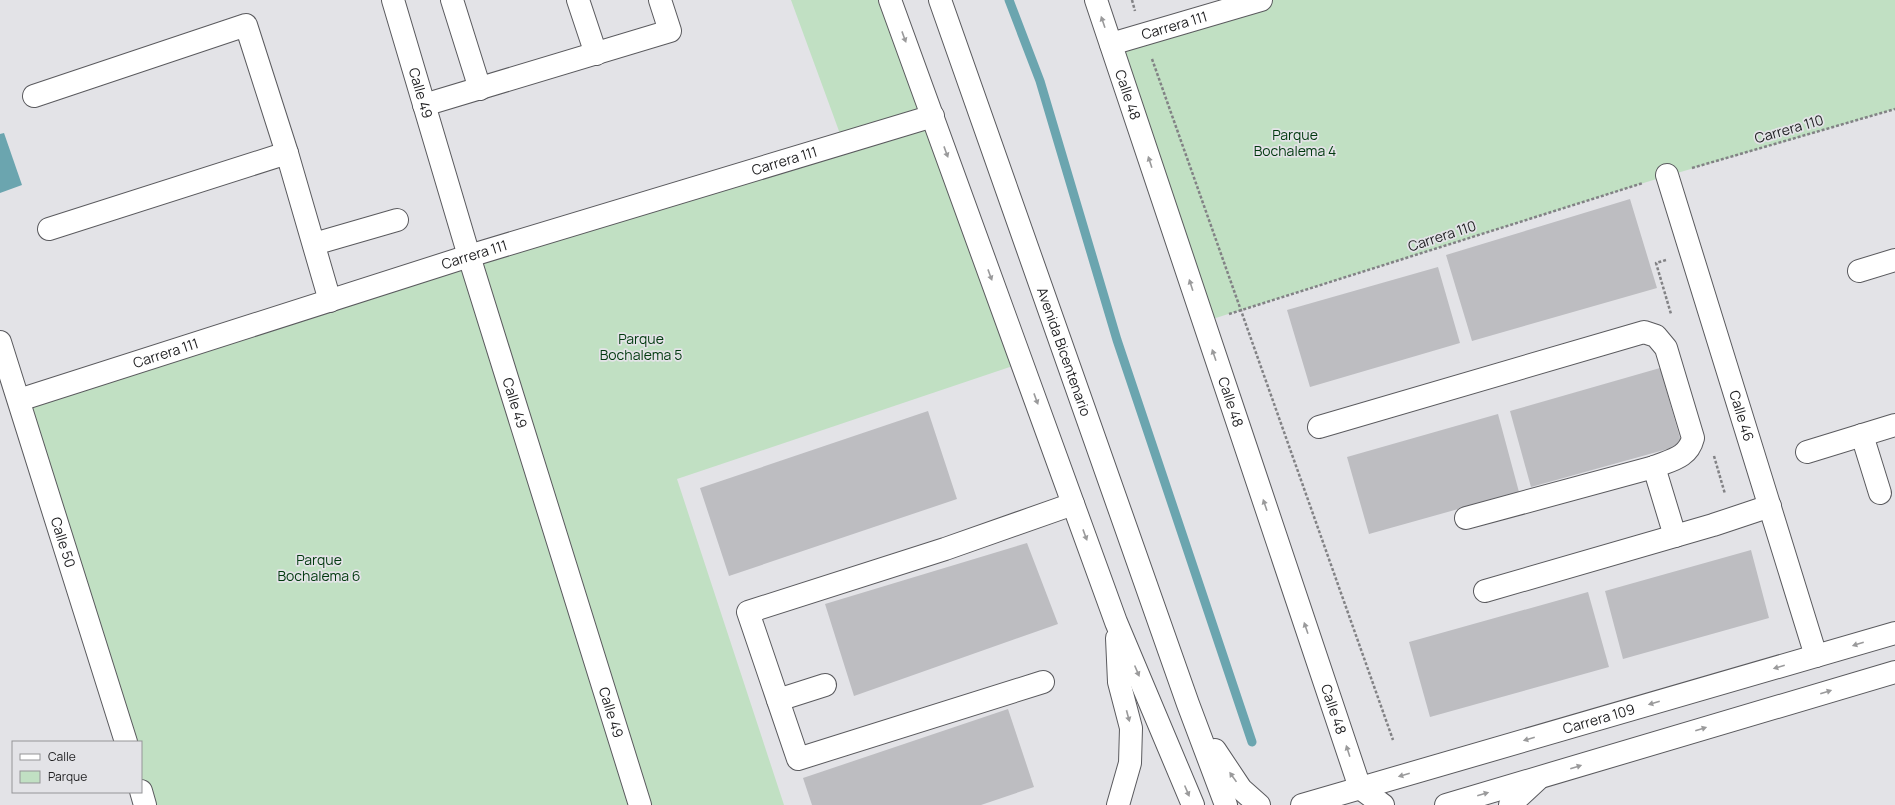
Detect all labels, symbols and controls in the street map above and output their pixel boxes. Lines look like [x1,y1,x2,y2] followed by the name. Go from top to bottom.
[1139,6,1209,44] street label: Carrera 111
[1100,16,1106,28] one-way arrow
[901,31,907,43] one-way arrow
[405,65,438,121] street label: Calle 49
[1111,67,1145,122] street label: Calle 48
[1752,110,1825,147] street label: Carrera 110
[1254,125,1336,160] park label: Parque Bochalema 4
[749,141,820,179] street label: Carrera 111
[943,147,949,159] one-way arrow
[1147,155,1153,167] one-way arrow
[1405,216,1478,255] street label: Carrera 110
[439,235,509,273] street label: Carrera 111
[988,269,994,281] one-way arrow
[1188,279,1194,291] one-way arrow
[1033,285,1096,419] street label: Avenida Bicentenario
[600,329,682,364] park label: Parque Bochalema 5
[130,333,201,372] street label: Carrera 111
[1211,348,1217,360] one-way arrow
[1214,374,1248,429] street label: Calle 48
[498,375,532,431] street label: Calle 49
[1725,388,1759,443] street label: Calle 46
[1033,394,1039,406] one-way arrow
[1262,498,1268,510] one-way arrow
[47,514,80,570] street label: Calle 50
[1082,529,1088,541] one-way arrow
[277,550,361,585] park label: Parque Bochalema 6
[1303,621,1309,633] one-way arrow
[1851,641,1863,647] one-way arrow
[1772,664,1784,670] one-way arrow
[1134,666,1140,677] one-way arrow
[1317,682,1351,737] street label: Calle 48
[595,684,628,740] street label: Calle 49
[1820,689,1832,695] one-way arrow
[1560,699,1637,738] street label: Carrera 109
[1647,700,1659,706] one-way arrow
[1126,710,1132,722] one-way arrow
[1695,726,1707,732] one-way arrow
[1522,736,1534,742] one-way arrow
[12,741,142,793] legend
[1345,745,1351,757] one-way arrow
[48,748,76,765] text: Calle
[1571,764,1583,770] one-way arrow
[48,768,87,785] text: Parque
[1229,771,1237,782] one-way arrow
[1398,772,1410,778] one-way arrow
[1184,786,1190,797] one-way arrow
[1478,791,1490,797] one-way arrow

